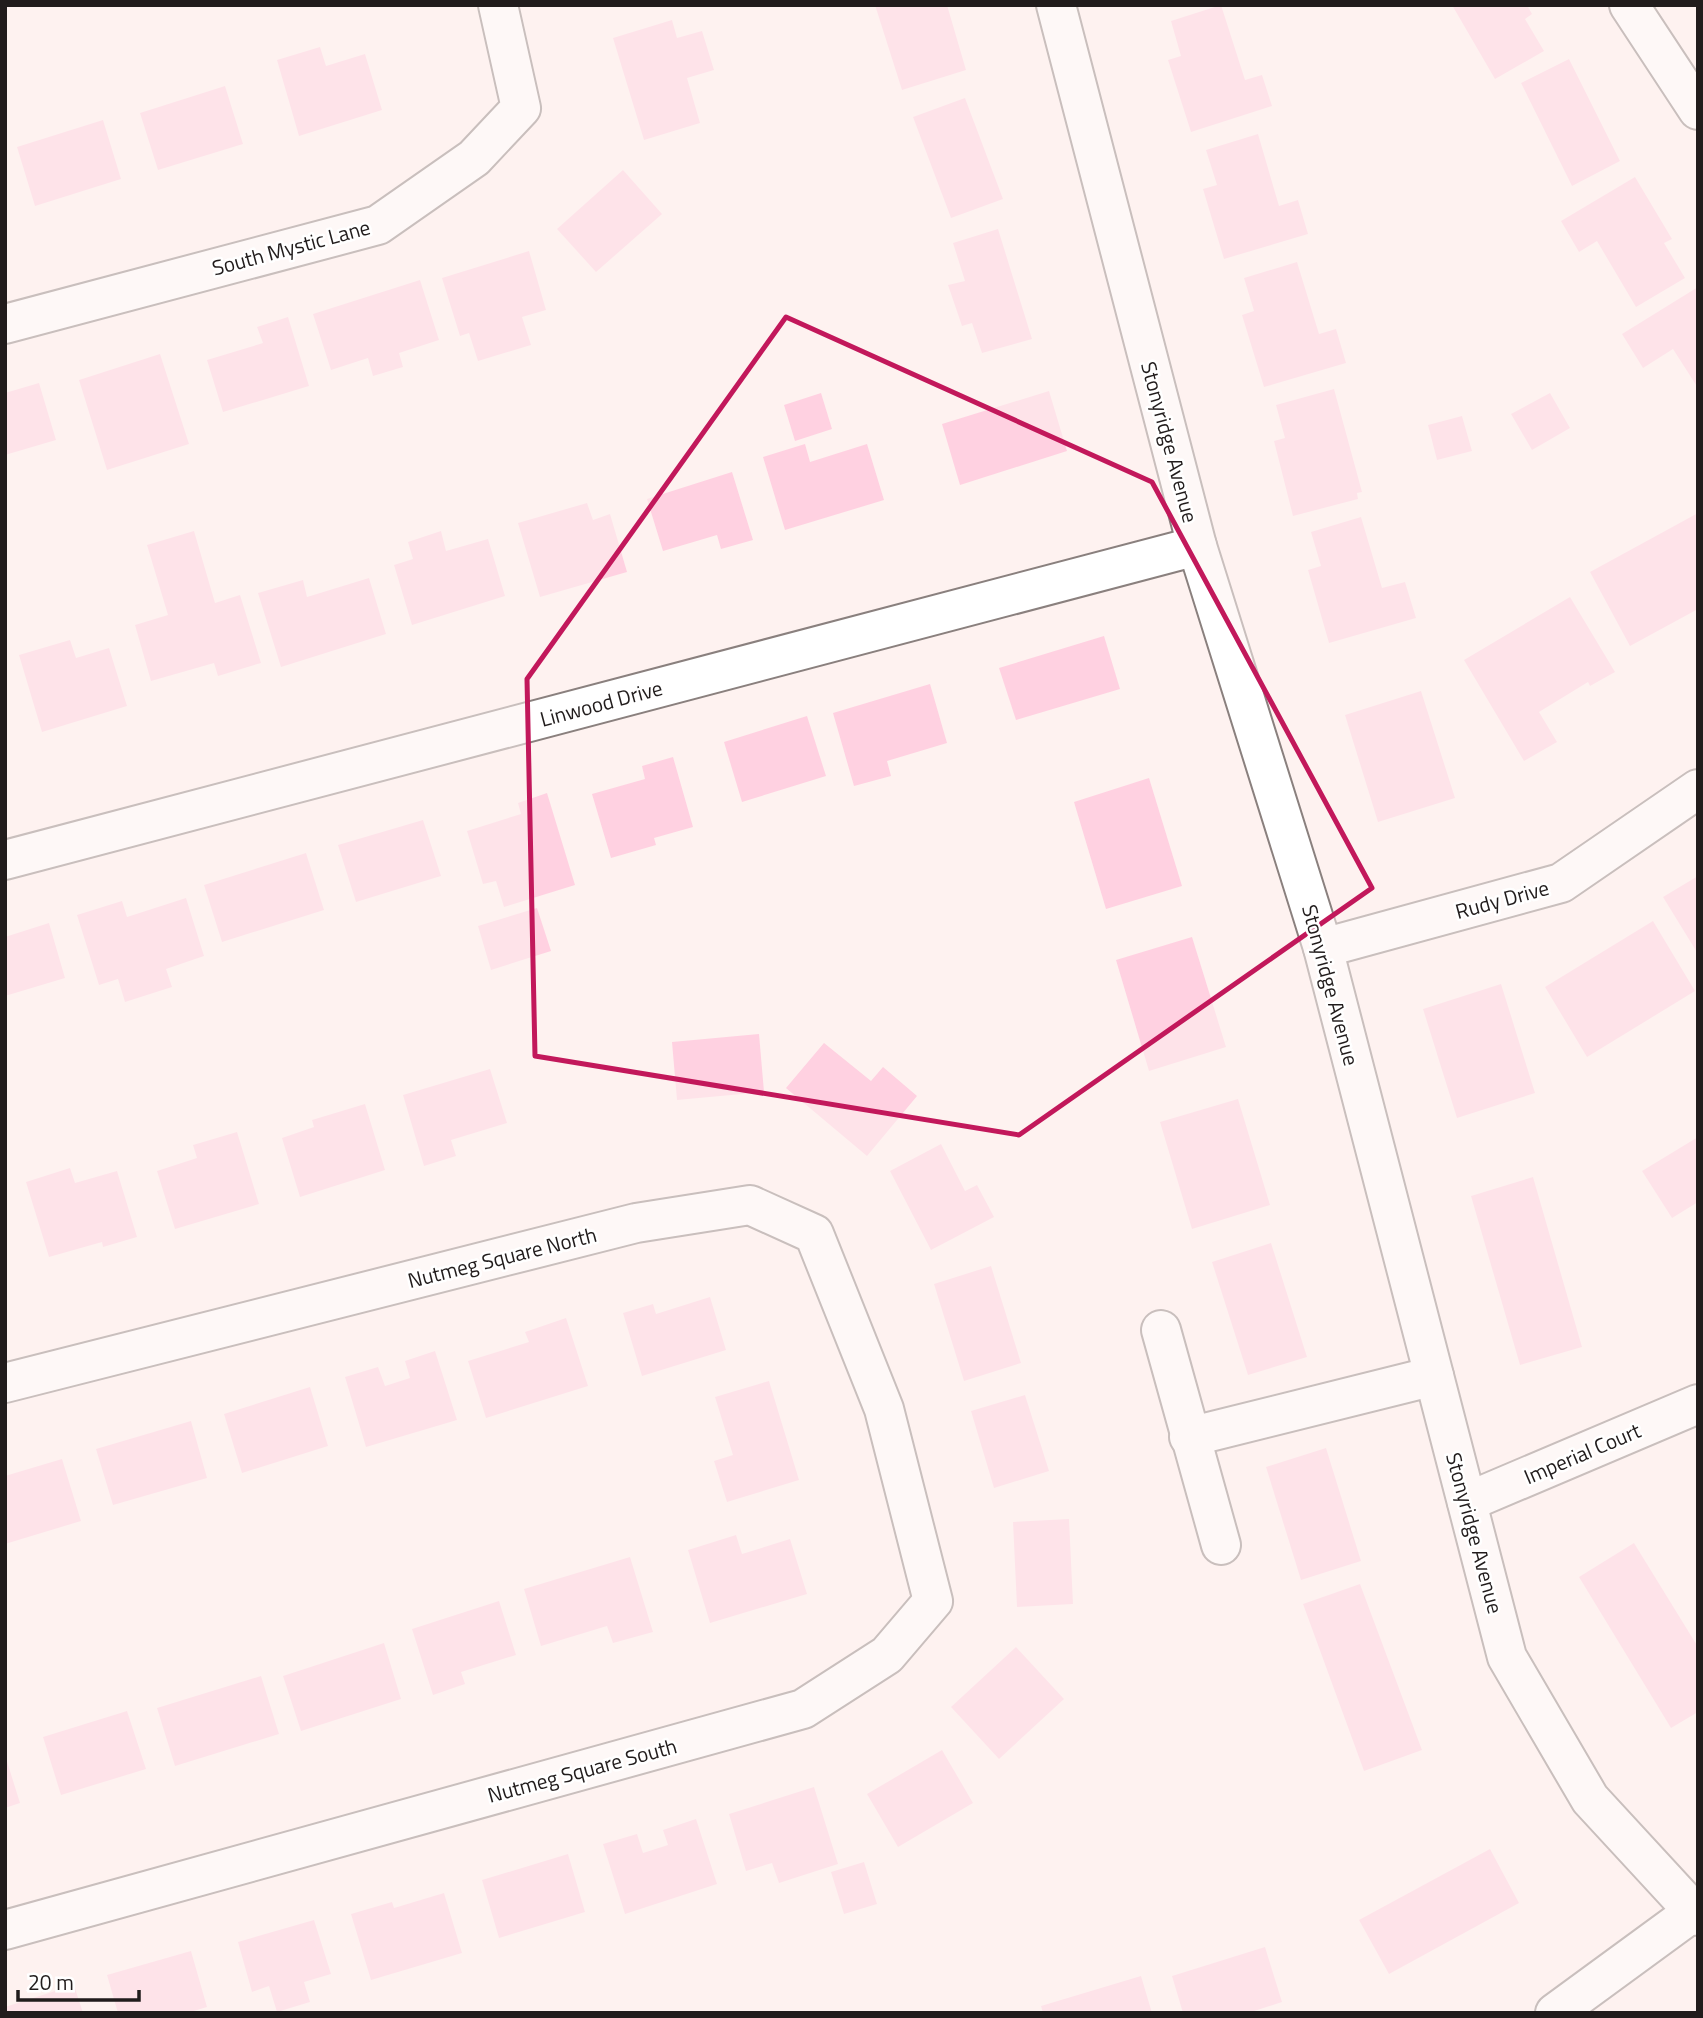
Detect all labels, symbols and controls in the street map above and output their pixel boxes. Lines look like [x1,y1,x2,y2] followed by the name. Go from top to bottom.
[208,211,374,283] street label: South Mystic Lane
[1133,358,1207,526] street label: Stonyridge Avenue
[536,671,666,735] street label: Linwood Drive
[1452,871,1552,927] street label: Rudy Drive
[1294,901,1368,1069] street label: Stonyridge Avenue
[404,1218,600,1296] street label: Nutmeg Square North
[1519,1414,1646,1492] street label: Imperial Court
[1438,1449,1512,1617] street label: Stonyridge Avenue
[484,1729,680,1811] street label: Nutmeg Square South
[18,1958,138,2002] scale bar
[28,1966,74,1998] text: 20 m

